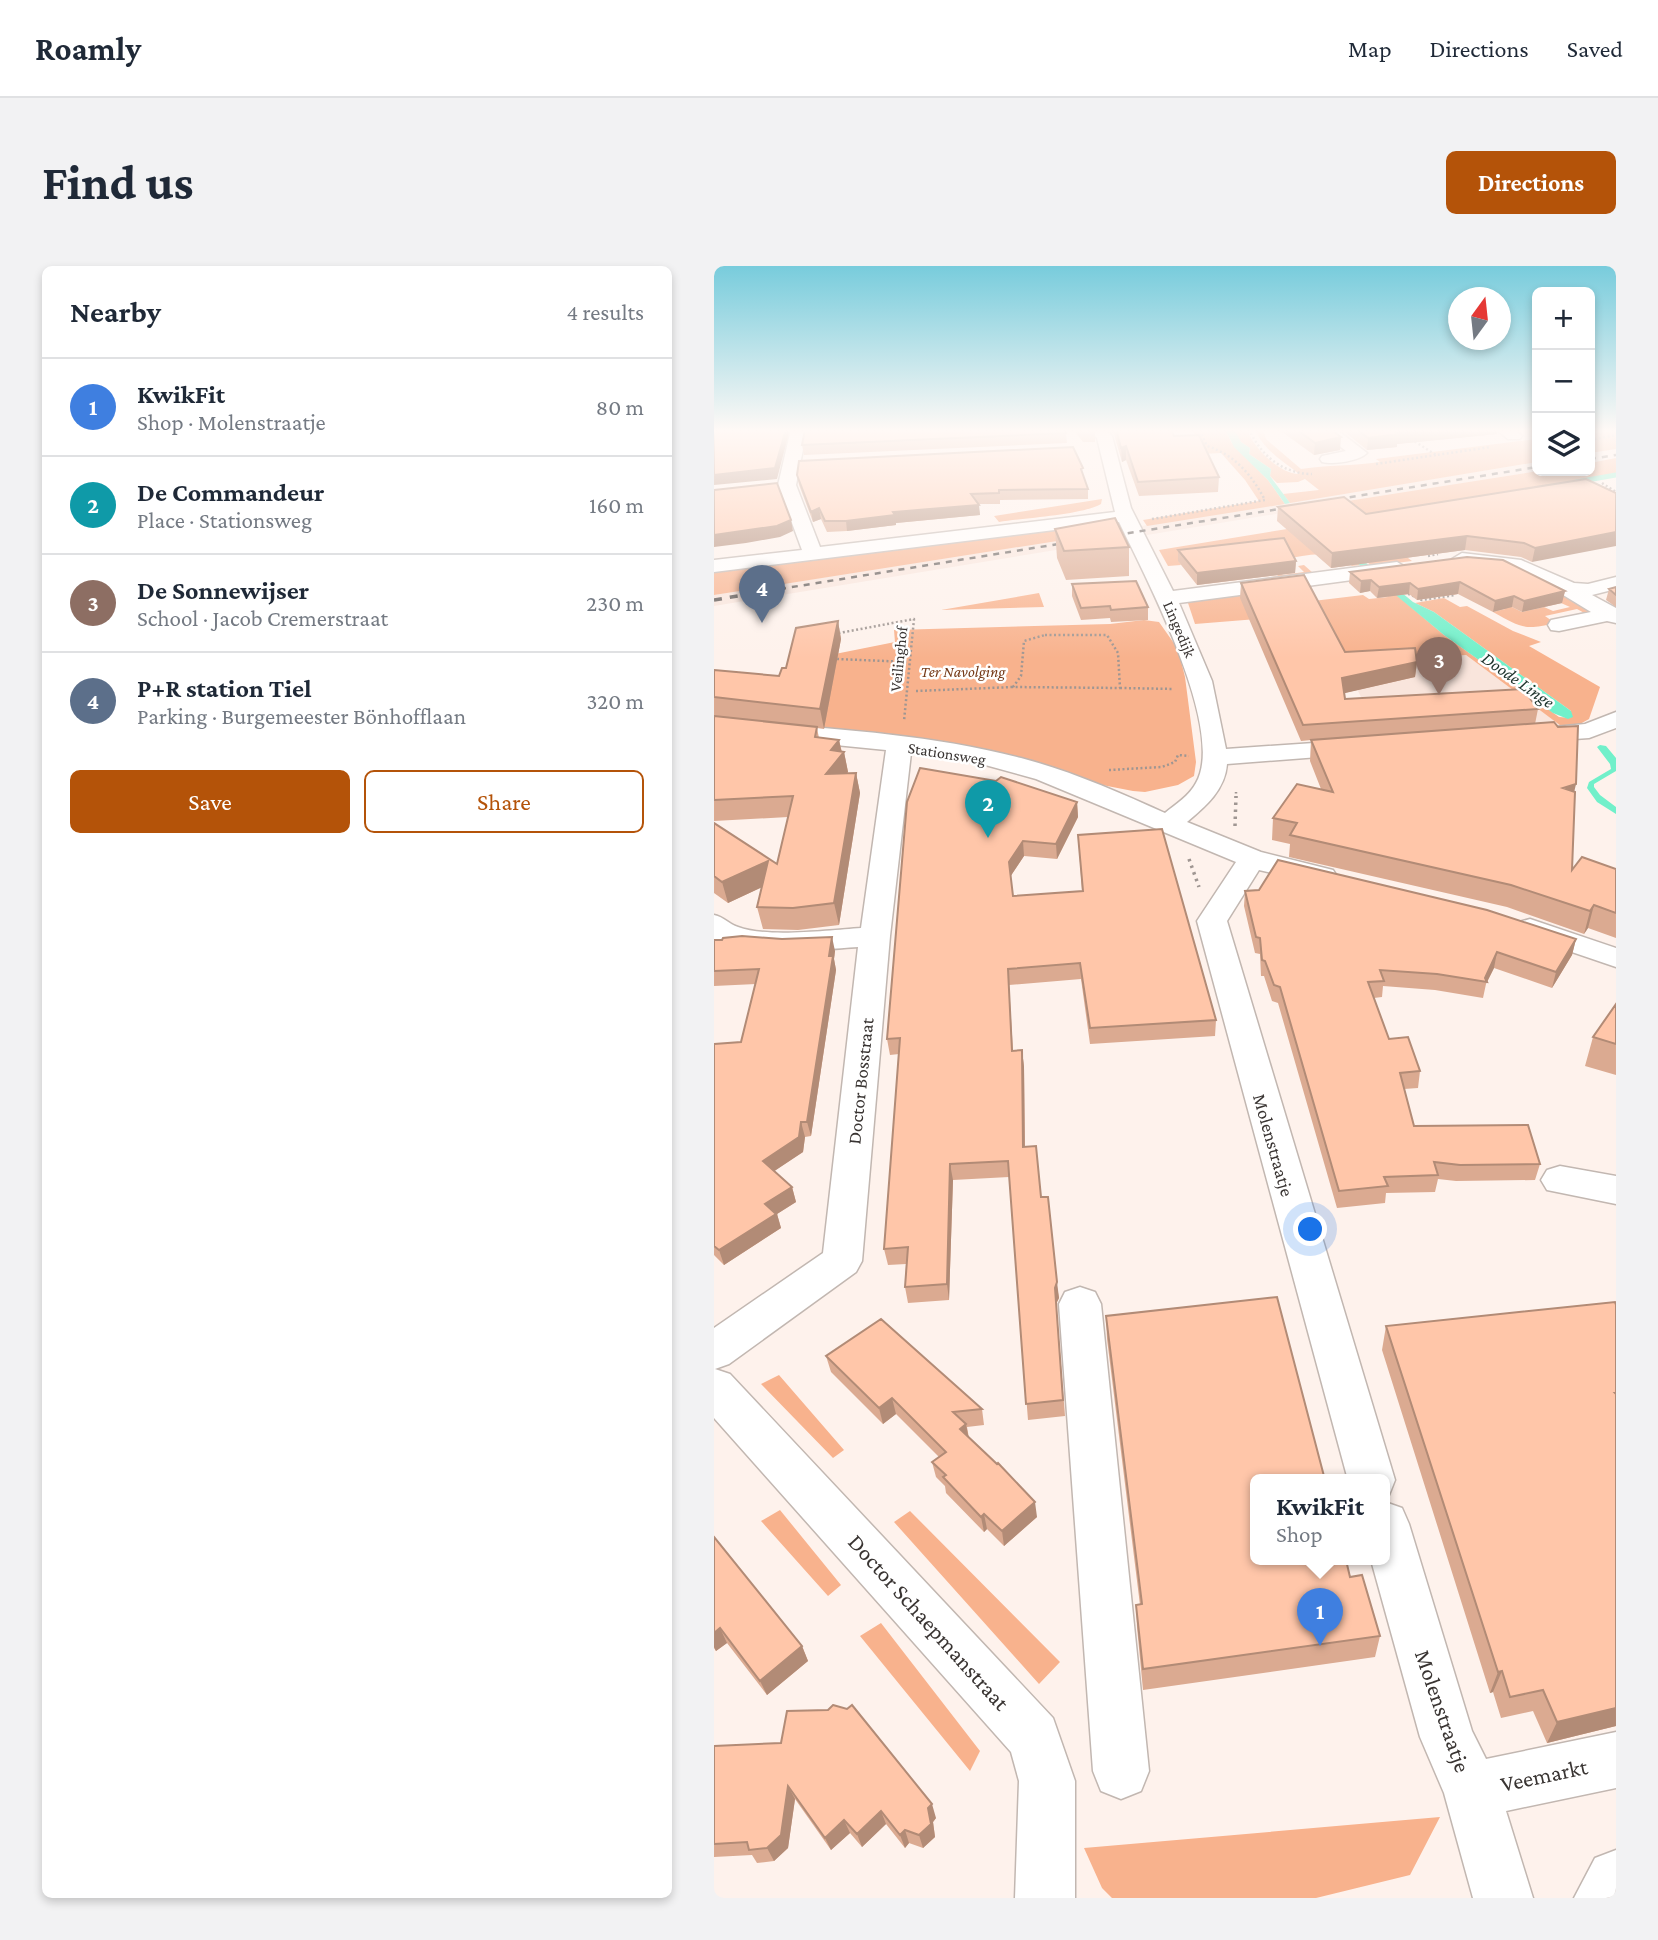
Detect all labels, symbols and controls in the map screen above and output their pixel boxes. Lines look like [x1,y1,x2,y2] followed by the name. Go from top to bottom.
[35,30,141,67] text: Roamly
[1348,35,1392,62] text: Map
[1430,35,1529,62] text: Directions
[1567,35,1623,62] text: Saved
[1446,151,1616,214] button: Directions
[42,155,194,210] text: Find us
[1448,287,1511,350] north arrow
[1532,287,1595,476] map controls
[1532,287,1595,350] button: +
[70,295,161,328] text: Nearby
[566,299,644,325] text: 4 results
[1532,350,1595,413] button: −
[137,380,225,409] text: KwikFit
[89,394,97,420] text: 1
[596,394,644,420] text: 80 m
[137,409,326,435] text: Shop · Molenstraatje
[1532,413,1595,476] button: layers
[137,478,324,507] text: De Commandeur
[87,492,99,518] text: 2
[589,492,644,518] text: 160 m
[137,507,312,533] text: Place · Stationsweg
[739,565,785,623] pin: 4
[137,576,309,605] text: De Sonnewijser
[87,590,99,616] text: 3
[586,590,644,616] text: 230 m
[1159,598,1199,661] street label: Lingedijk
[137,605,388,631] text: School · Jacob Cremerstraat
[887,624,912,693] street label: Veilinghof
[1416,637,1462,695] pin: 3
[1478,648,1558,712] water label: Doode Linge
[921,663,1006,681] park label: Ter Navolging
[137,674,312,703] text: P+R station Tiel
[87,688,99,714] text: 4
[586,688,644,714] text: 320 m
[137,703,466,729] text: Parking · Burgemeester Bönhofflaan
[907,739,987,769] street label: Stationsweg
[70,770,350,833] button: Save
[364,770,644,833] button: Share
[965,780,1011,838] pin: 2
[843,1016,878,1145] street label: Doctor Bosstraat
[1248,1091,1298,1199] street label: Molenstraatje
[1293,1212,1327,1246] your location
[1250,1474,1390,1565] popup
[1276,1492,1364,1521] text: KwikFit
[1276,1521,1323,1547] text: Shop
[843,1529,1015,1716] street label: Doctor Schaepmanstraat
[1297,1588,1343,1646] pin: 1
[1410,1646,1476,1776] street label: Molenstraatje
[1498,1753,1590,1797] street label: Veemarkt

